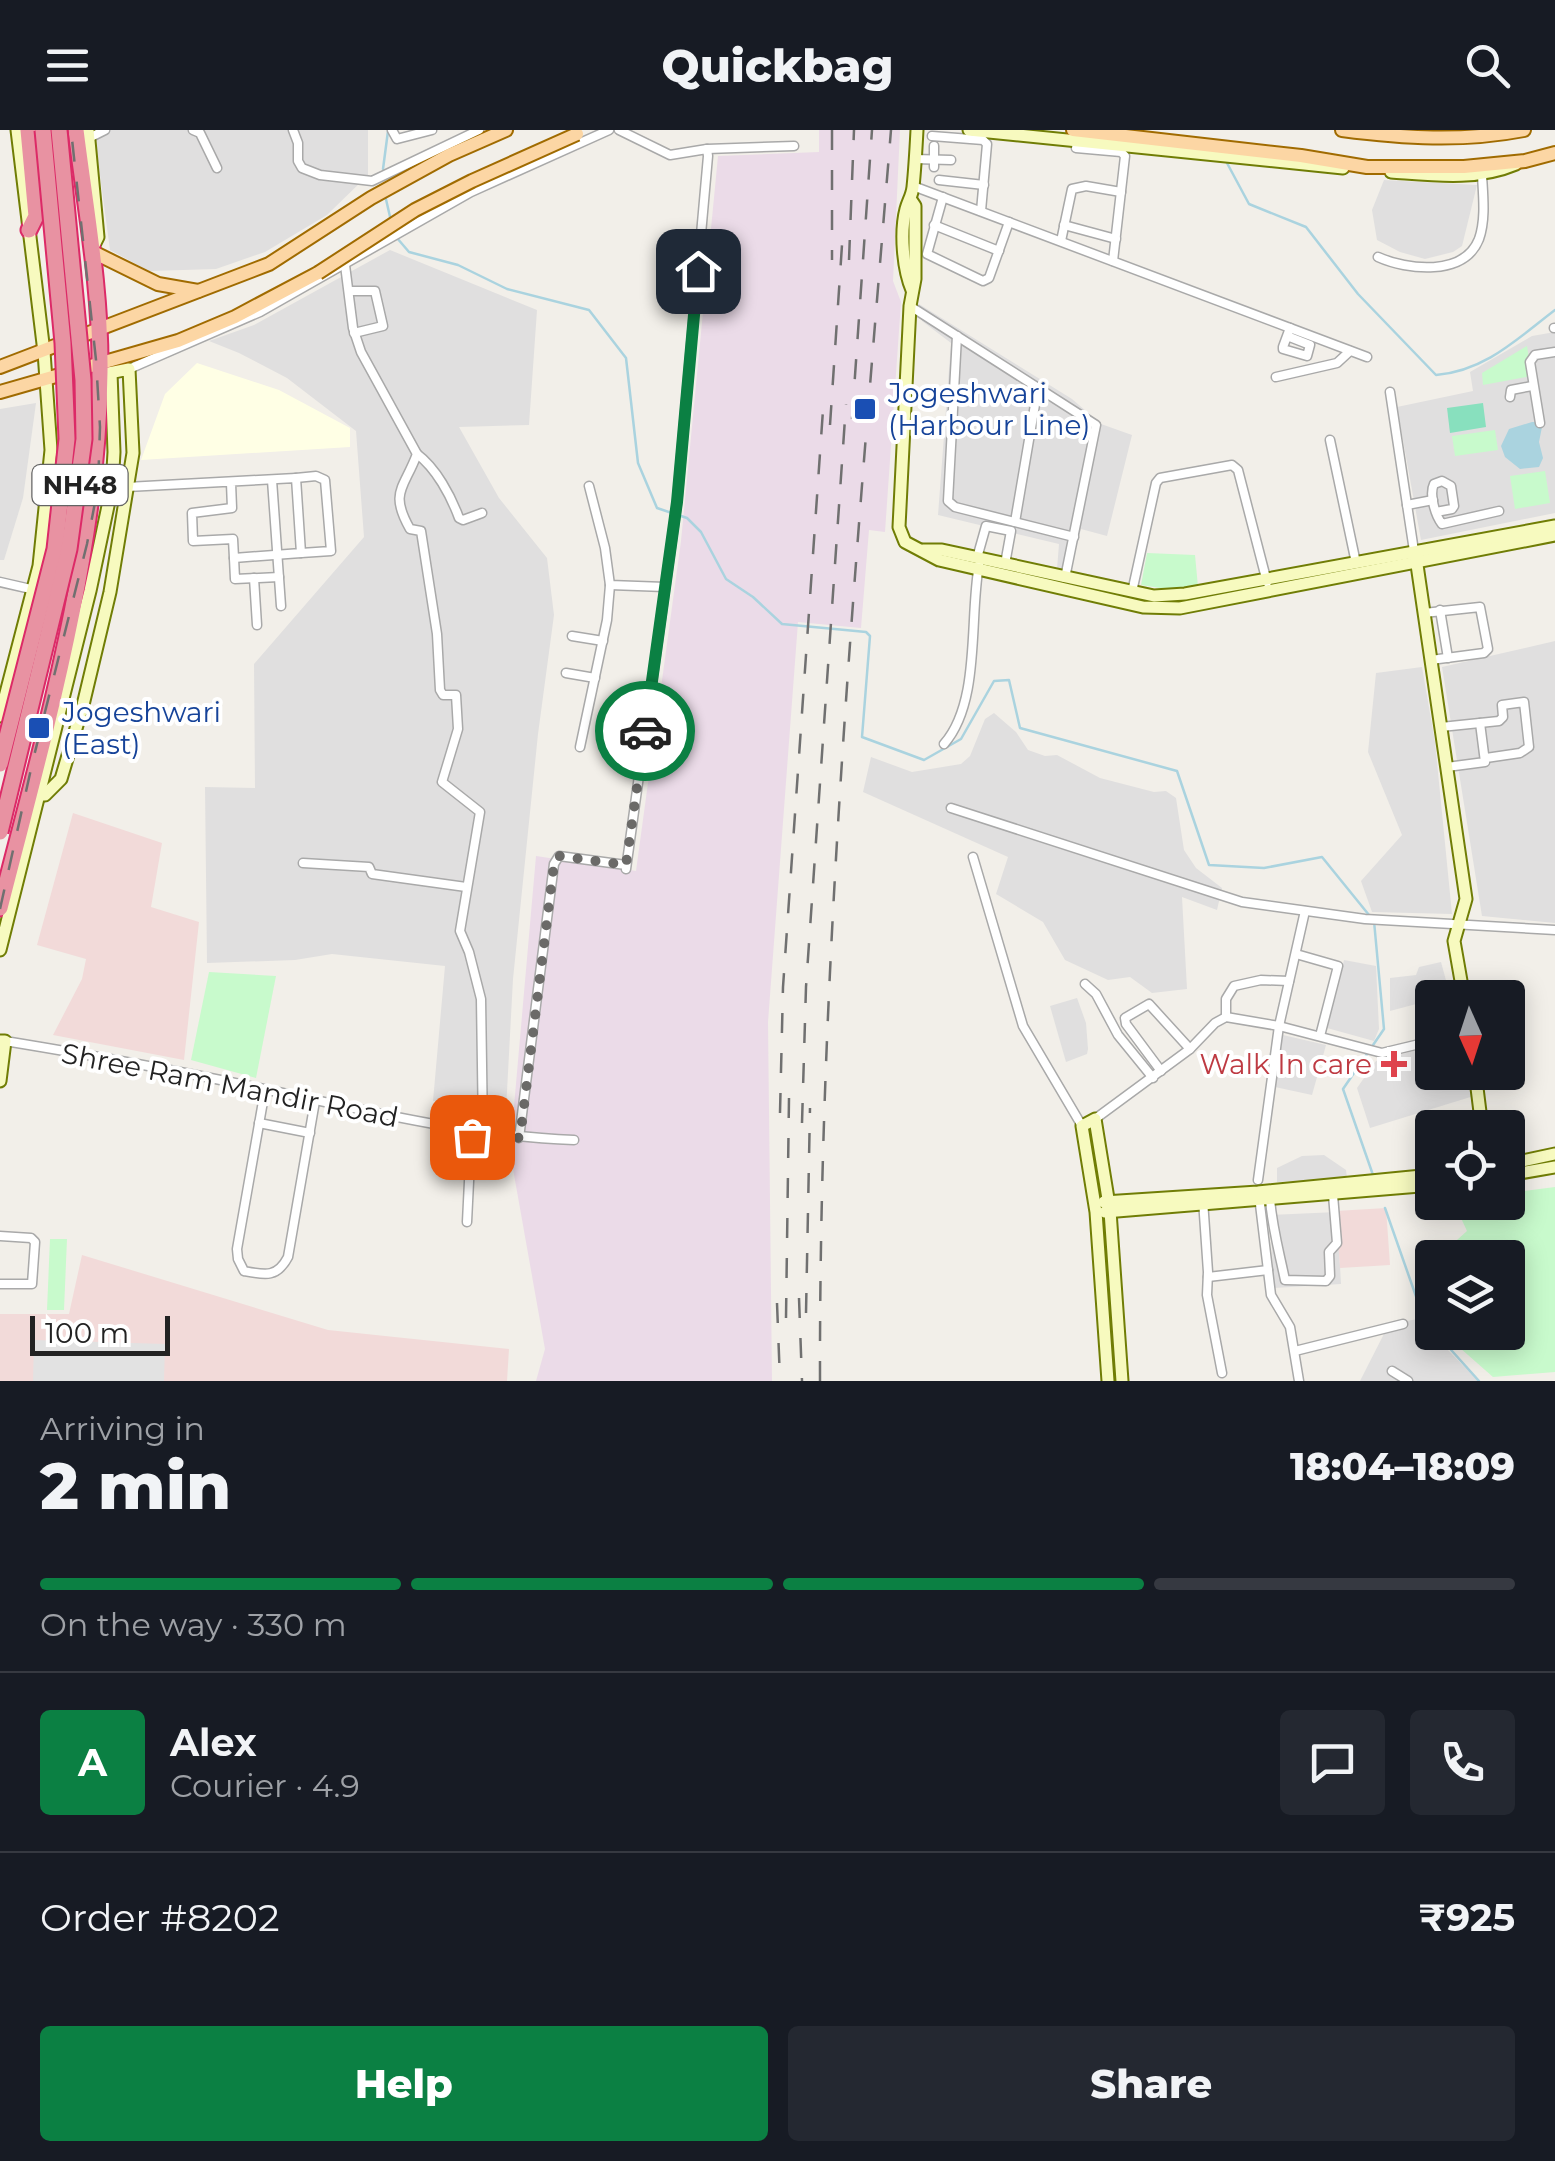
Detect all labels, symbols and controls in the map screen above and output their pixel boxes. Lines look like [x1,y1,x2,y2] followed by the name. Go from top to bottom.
[40,38,95,93] icon: menu
[662,38,893,93] text: Quickbag
[1460,38,1515,93] icon: search
[656,229,741,314] pin
[671,244,726,299] icon: home
[887,376,1091,442] place label: Jogeshwari (Harbour Line)
[852,396,878,422] marker: Jogeshwari (Harbour Line)
[32,465,128,505] road number: NH48
[595,681,695,781] courier
[61,695,221,761] place label: Jogeshwari (East)
[618,704,673,759] icon: car
[26,715,52,741] marker: Jogeshwari (East)
[1415,980,1525,1090] north arrow
[1415,980,1525,1350] map controls
[59,1036,401,1134] street label: Shree Ram Mandir Road
[1200,1047,1372,1081] place label: Walk In care
[1381,1051,1407,1077] marker: Walk In care
[430,1095,515,1180] pin
[445,1110,500,1165] icon: bag
[1415,1110,1525,1220] button: locate
[1415,1240,1525,1350] button: layers
[30,1311,170,1356] scale bar
[45,1316,129,1350] text: 100 m
[40,1409,205,1448] text: Arriving in
[1290,1443,1515,1490] text: 18:04–18:09
[40,1446,231,1525] text: 2 min
[40,1605,347,1644] text: On the way · 330 m
[1280,1710,1385,1815] button: chat
[1410,1710,1515,1815] button: phone
[170,1719,257,1766] text: Alex
[78,1739,107,1786] text: A
[170,1766,360,1805] text: Courier · 4.9
[40,1894,279,1941] text: Order #8202
[1418,1894,1515,1941] text: ₹925
[40,2026,768,2141] button: Help
[788,2026,1515,2141] button: Share

